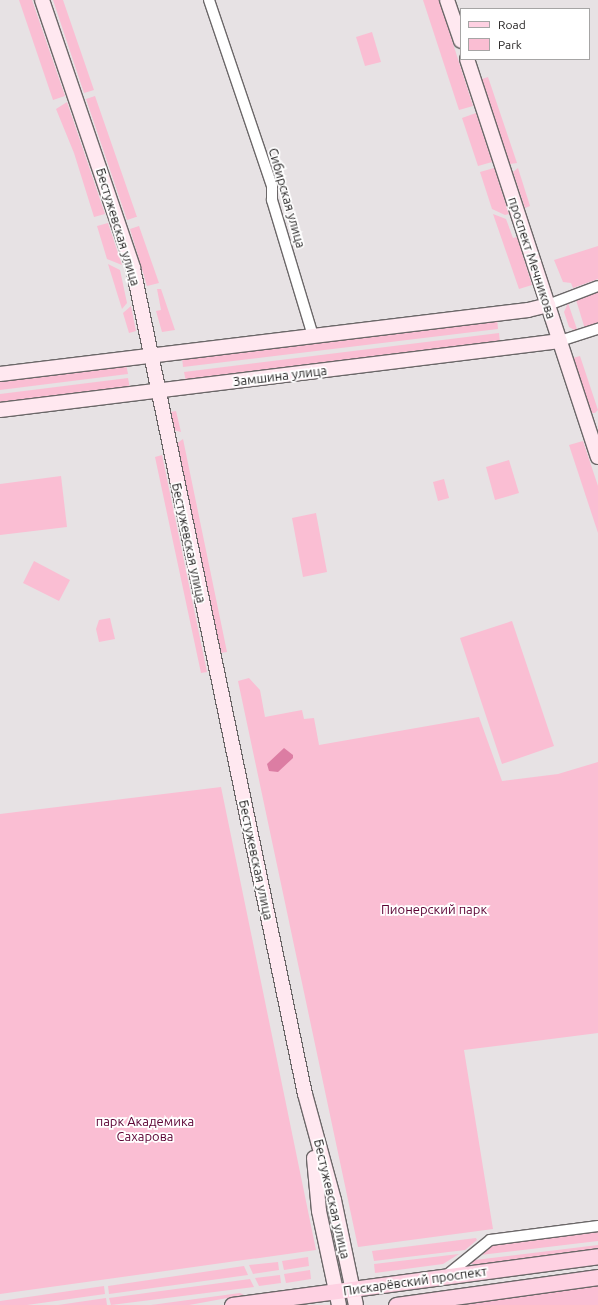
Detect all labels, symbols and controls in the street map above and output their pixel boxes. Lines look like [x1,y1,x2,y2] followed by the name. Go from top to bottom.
[460,8,590,60] legend
[498,18,526,31] text: Road
[498,38,522,51] text: Park
[265,146,309,250] street label: Сибирская улица
[93,166,143,288] street label: Бестужевская улица
[505,195,559,321] street label: проспект Мечникова
[232,363,328,389] street label: Замшина улица
[169,481,209,605] street label: Бестужевская улица
[236,798,276,922] street label: Бестужевская улица
[381,901,487,917] park label: Пионерский парк
[96,1114,194,1145] park label: парк Академика Сахарова
[311,1138,353,1260] street label: Бестужевская улица
[342,1263,488,1299] street label: Пискарёвский проспект

